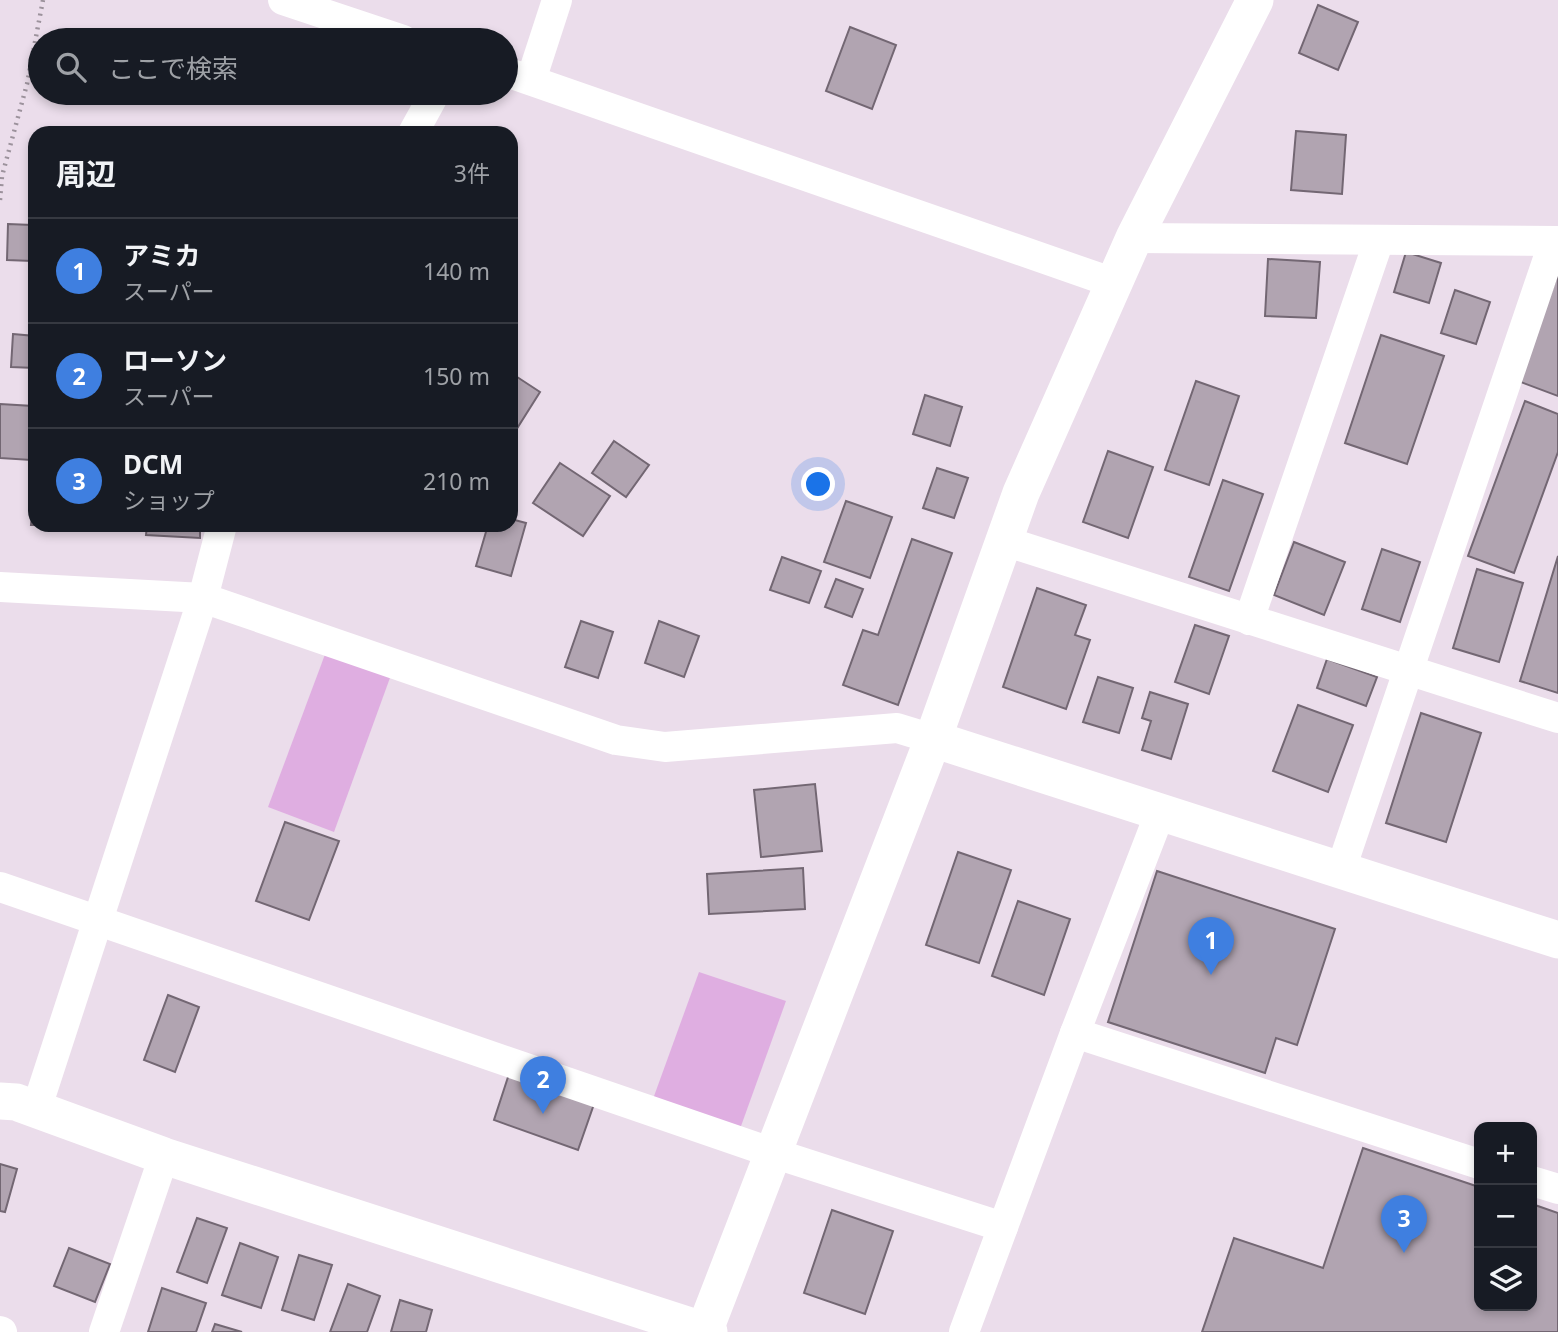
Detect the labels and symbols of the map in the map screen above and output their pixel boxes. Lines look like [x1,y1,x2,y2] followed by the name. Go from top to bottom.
[801,467,835,501] your location
[1188,917,1234,975] pin: 1
[520,1056,566,1114] pin: 2
[1381,1195,1427,1253] pin: 3

